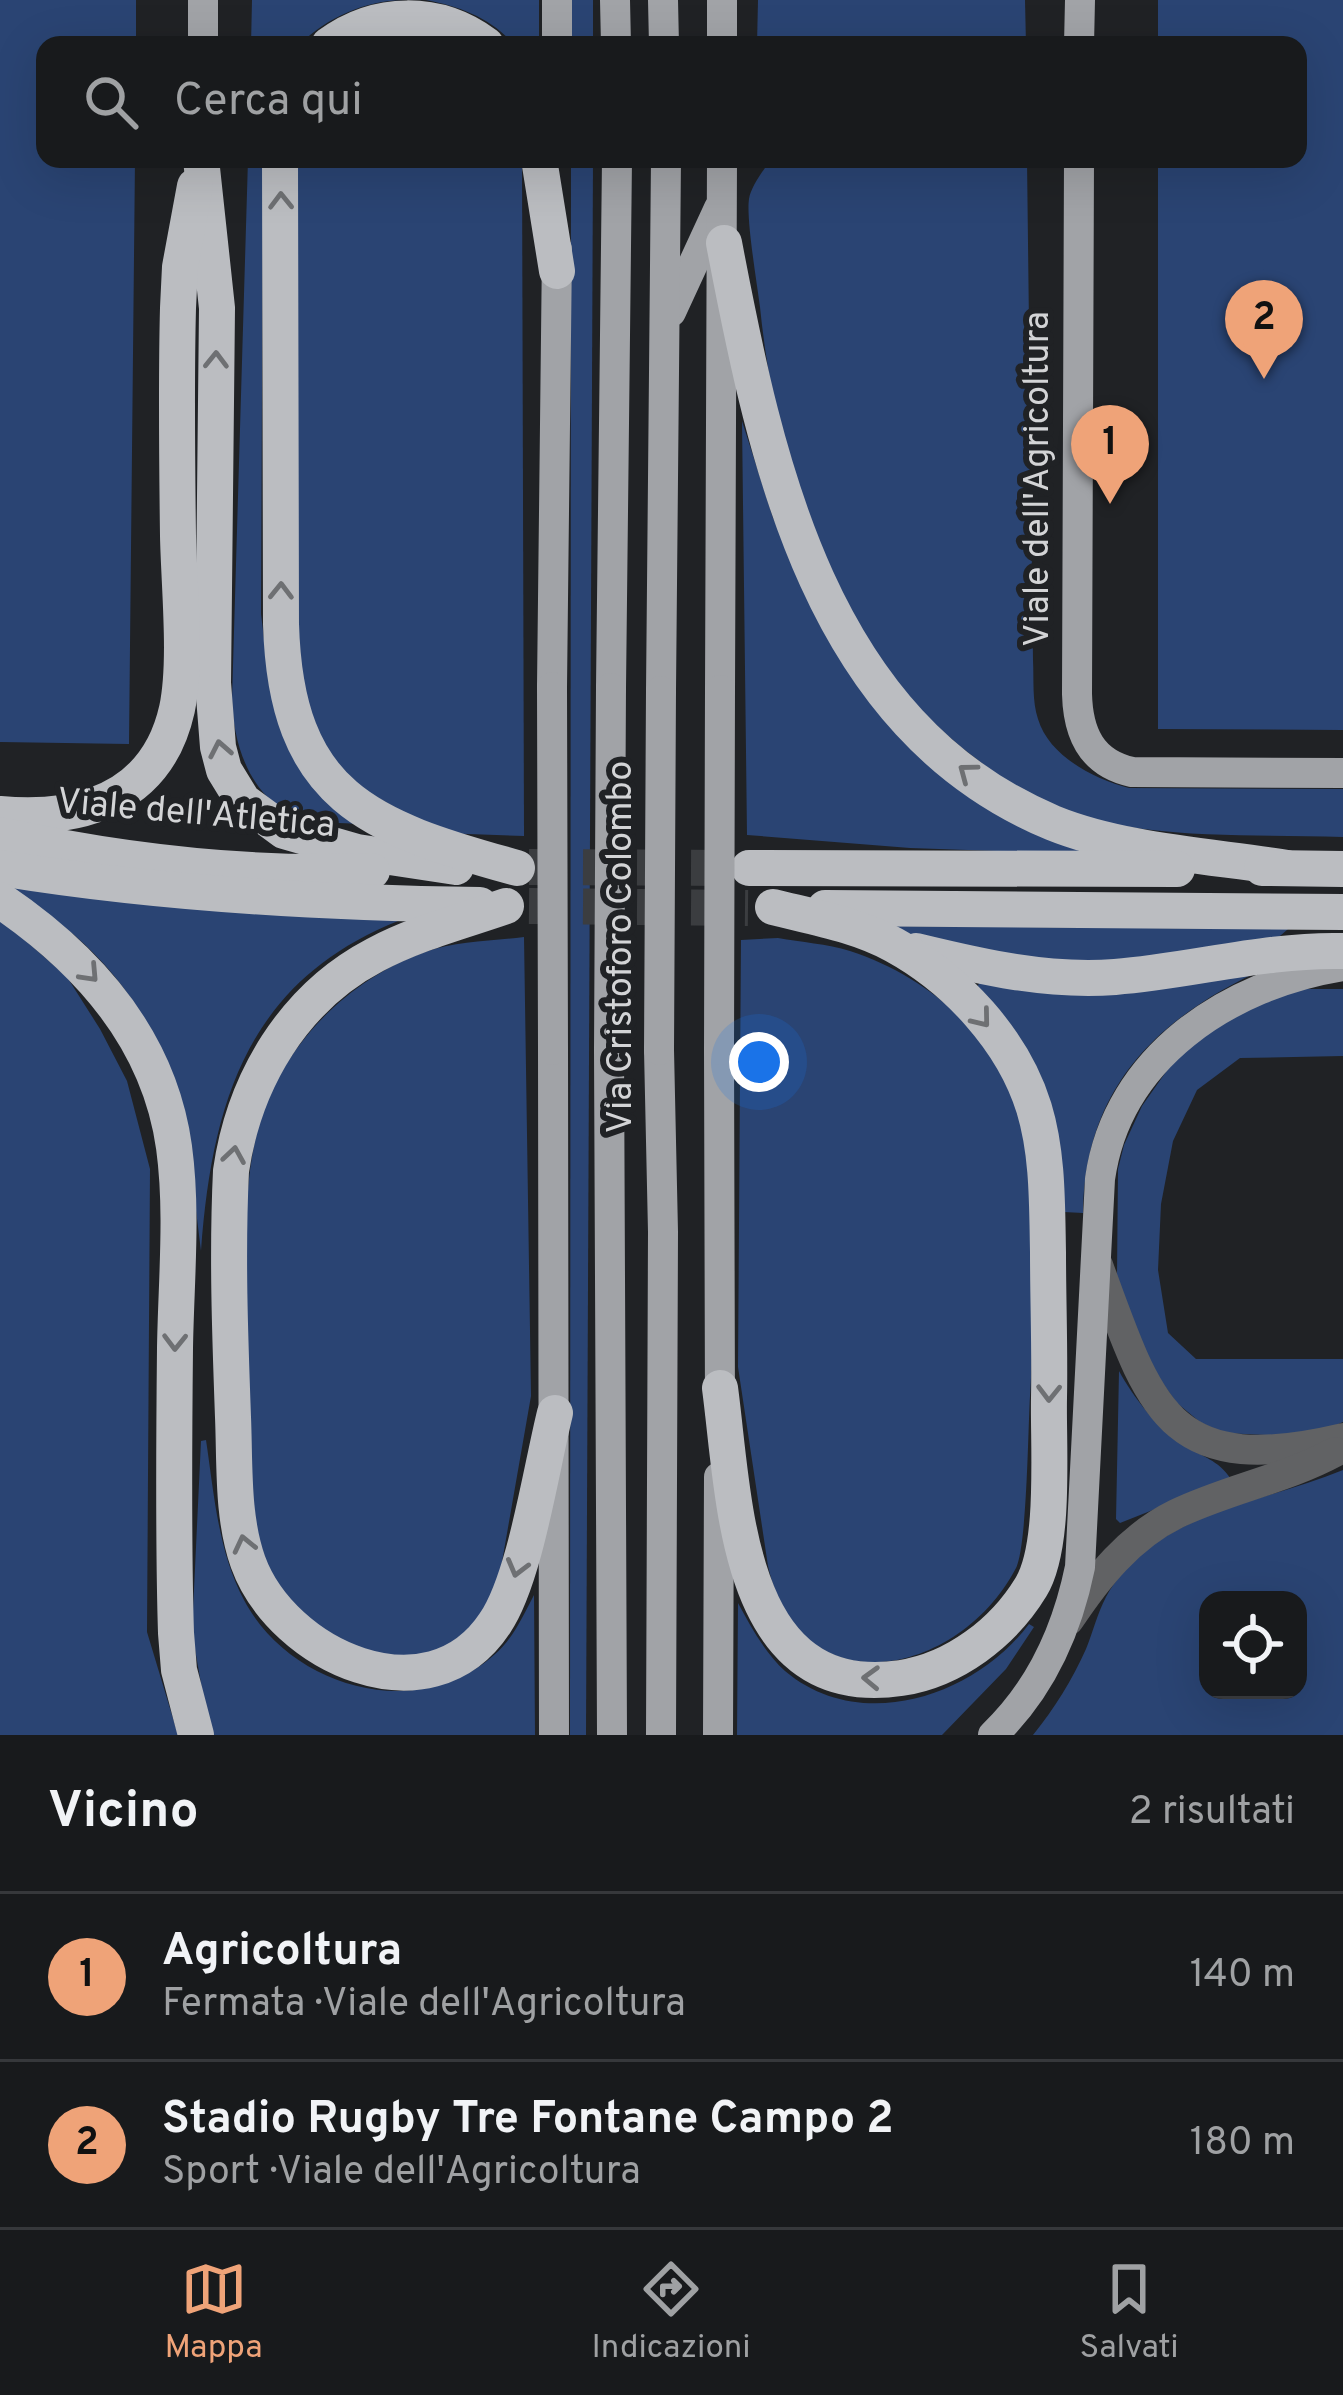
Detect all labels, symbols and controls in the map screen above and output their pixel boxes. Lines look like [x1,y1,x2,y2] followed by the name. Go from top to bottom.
[36,36,1307,168] search box
[78,69,144,135] icon: search
[174,74,363,131] text: Cerca qui
[268,191,294,209] one-way arrow
[1225,280,1303,379] pin: 2
[1016,311,1062,647] street label: Viale dell'Agricoltura
[203,350,229,368] one-way arrow
[1071,405,1149,504] pin: 1
[268,581,294,599] one-way arrow
[208,740,234,760] one-way arrow
[599,761,645,1133] street label: Via Cristoforo Colombo
[959,764,981,786] one-way arrow
[55,780,337,850] street label: Viale dell'Atletica
[76,960,98,982] one-way arrow
[968,1006,989,1028] one-way arrow
[729,1032,789,1092] your location
[220,1145,246,1165] one-way arrow
[163,1333,189,1352] one-way arrow
[1036,1384,1062,1403] one-way arrow
[233,1534,258,1554] one-way arrow
[507,1557,532,1577] one-way arrow
[1199,1591,1307,1699] map controls
[1199,1591,1307,1699] button: locate
[861,1665,880,1691] one-way arrow
[48,1781,199,1846] text: Vicino
[1129,1789,1295,1838] text: 2 risultati
[162,1924,402,1981] text: Agricoltura
[79,1952,95,2001] text: 1
[1190,1952,1295,2001] text: 140 m
[162,1981,686,2030] text: Fermata · Viale dell'Agricoltura
[162,2092,894,2149] text: Stadio Rugby Tre Fontane Campo 2
[75,2120,99,2169] text: 2
[1190,2120,1295,2169] text: 180 m
[162,2149,641,2198] text: Sport · Viale dell'Agricoltura
[164,2256,263,2370] tab: Mappa
[592,2256,751,2370] tab: Indicazioni
[1079,2256,1179,2370] tab: Salvati

